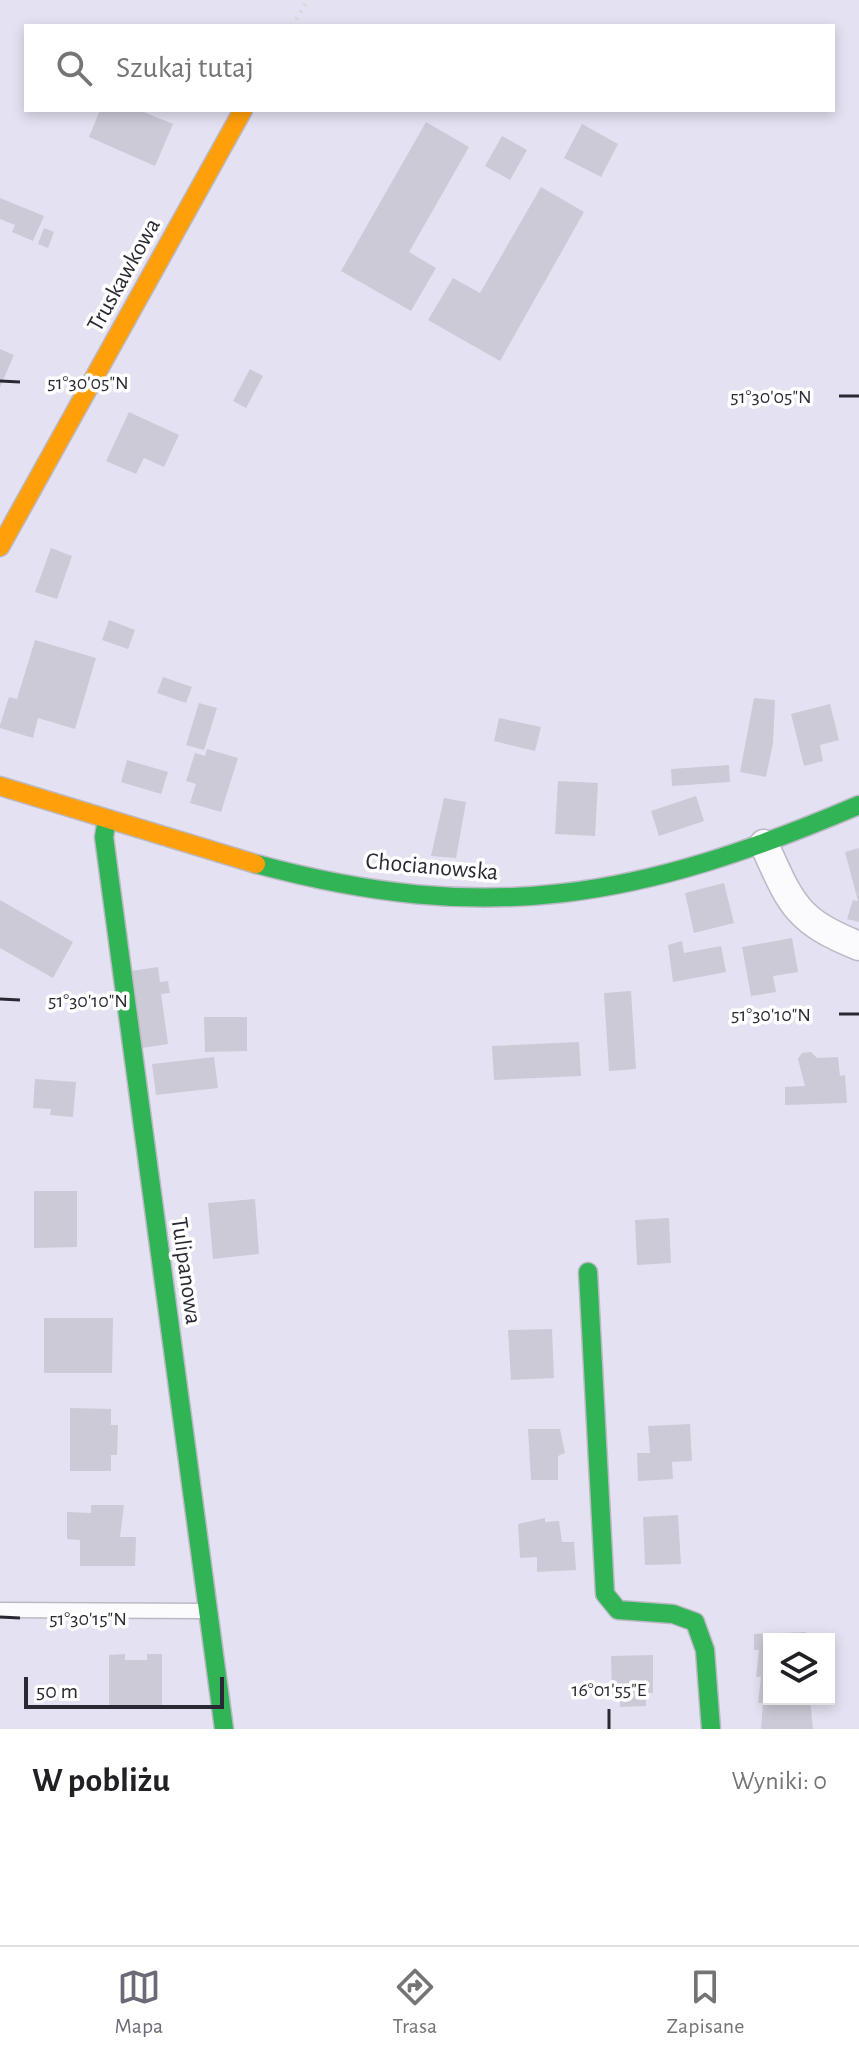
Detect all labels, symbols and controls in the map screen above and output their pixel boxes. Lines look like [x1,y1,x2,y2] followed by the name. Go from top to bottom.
[24,24,835,112] search box
[52,46,96,90] icon: search
[116,53,254,83] text: Szukaj tutaj
[83,214,165,336] street label: Truskawkowa
[47,373,129,393] text: 51°30'05"N
[730,387,812,407] text: 51°30'05"N
[365,849,499,885] street label: Chocianowska
[48,991,128,1011] text: 51°30'10"N
[731,1005,811,1025] text: 51°30'10"N
[167,1216,205,1326] street label: Tulipanowa
[49,1609,127,1629] text: 51°30'15"N
[763,1633,835,1705] map controls
[763,1633,835,1705] button: layers
[24,1673,224,1709] scale bar
[36,1680,78,1702] text: 50 m
[572,1680,647,1700] text: 16°01'55"E
[32,1764,170,1798] text: W pobliżu
[731,1768,827,1794] text: Wyniki: 0
[115,1965,163,2039] tab: Mapa
[393,1965,437,2039] tab: Trasa
[666,1965,744,2039] tab: Zapisane

